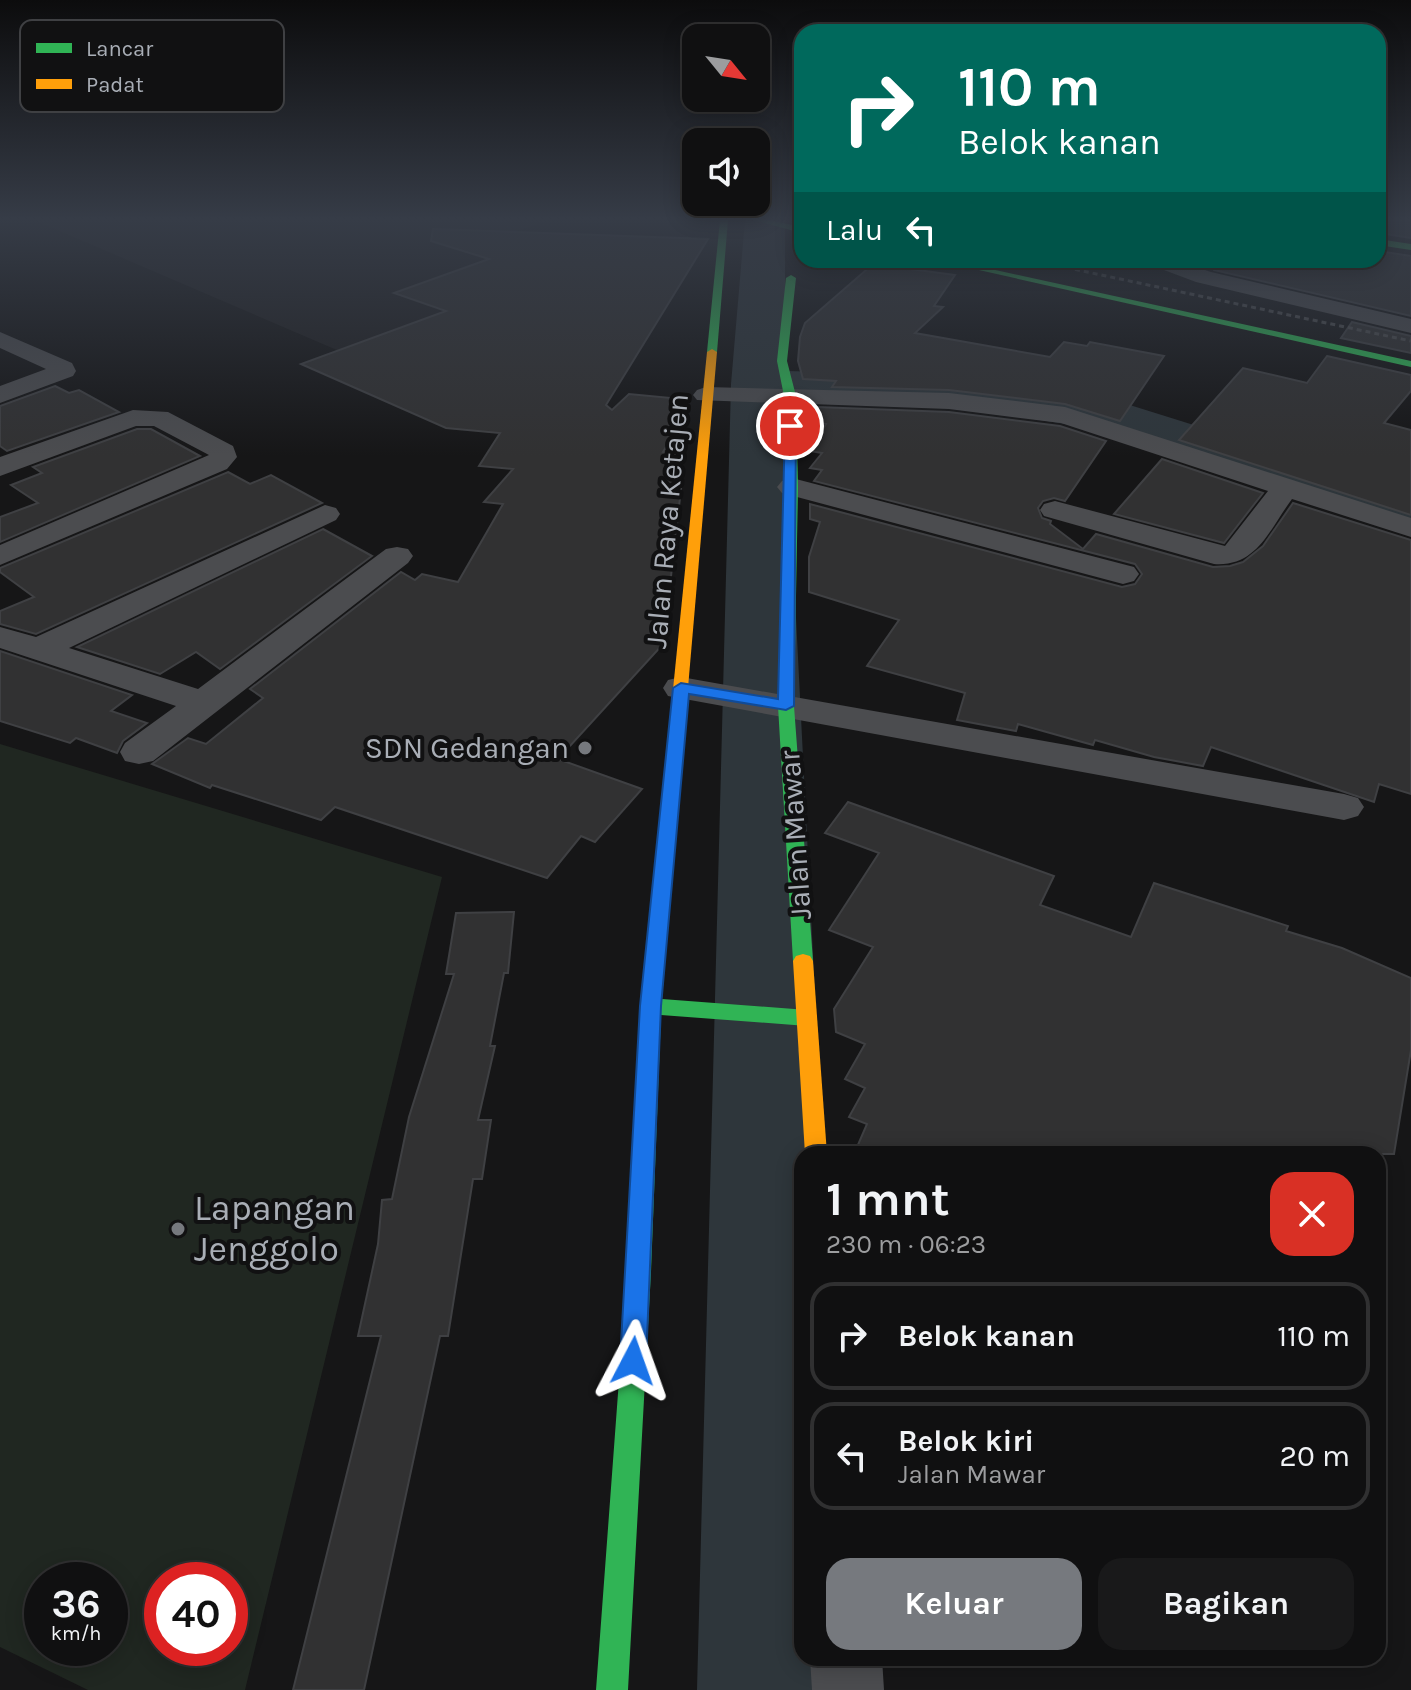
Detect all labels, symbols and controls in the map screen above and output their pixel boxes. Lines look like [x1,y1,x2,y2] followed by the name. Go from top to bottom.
[20,20,284,112] legend
[682,24,770,112] north arrow
[682,24,770,216] map controls
[86,36,153,62] text: Lancar
[958,54,1101,119] text: 110 m
[826,56,930,160] icon: right
[86,72,144,98] text: Padat
[958,121,1161,163] text: Belok kanan
[682,128,770,216] button: sound
[899,208,943,252] icon: left
[826,212,883,248] text: Lalu
[638,392,696,650] street label: Jalan Raya Ketajen
[756,392,824,460] pin
[768,404,812,448] icon: arrive
[365,730,569,766] place label: SDN Gedangan
[576,739,594,757] marker: SDN Gedangan
[771,749,819,921] street label: Jalan Mawar
[826,1171,950,1227] text: 1 mnt
[1270,1172,1354,1256] button: close
[194,1187,355,1270] place label: Lapangan Jenggolo
[169,1220,187,1238] marker: Lapangan Jenggolo
[826,1229,986,1260] text: 230 m · 06:23
[830,1314,874,1358] icon: right
[898,1318,1075,1354] text: Belok kanan
[1277,1318,1350,1354] text: 110 m
[591,1319,675,1403] position arrow
[898,1423,1034,1459] text: Belok kiri
[830,1434,874,1478] icon: left
[1280,1438,1350,1474] text: 20 m
[898,1459,1045,1490] text: Jalan Mawar
[826,1558,1082,1650] button: Keluar
[1098,1558,1354,1650] button: Bagikan
[144,1562,248,1666] speed limit sign: 40
[51,1580,101,1627] text: 36
[51,1622,101,1645] text: km/h

